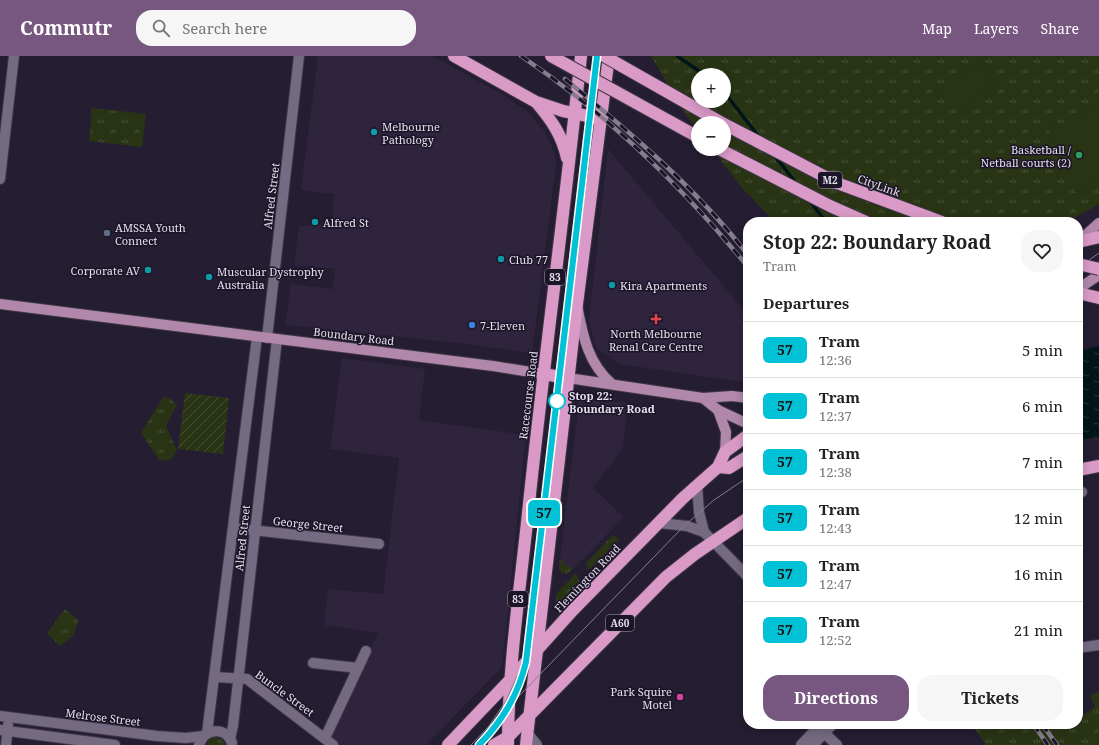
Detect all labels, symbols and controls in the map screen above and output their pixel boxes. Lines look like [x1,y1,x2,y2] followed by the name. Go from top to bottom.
[136,10,416,46] search box
[20,15,112,41] text: Commutr
[150,17,172,39] icon: search
[182,18,267,38] text: Search here
[922,19,952,38] text: Map
[974,19,1019,38] text: Layers
[1041,19,1079,38] text: Share
[691,68,731,156] map controls
[691,68,731,108] button: +
[691,116,731,156] button: −
[382,119,440,147] place label: Melbourne Pathology
[369,127,379,137] marker: Melbourne Pathology
[981,142,1072,170] place label: Basketball / Netball courts (2)
[1074,150,1084,160] marker: Basketball / Netball courts (2)
[259,162,283,230] street label: Alfred Street
[856,170,903,200] street label: CityLink
[818,172,842,188] road number: M2
[323,215,369,230] place label: Alfred St
[310,217,320,227] marker: Alfred St
[115,220,186,248] place label: AMSSA Youth Connect
[102,228,112,238] marker: AMSSA Youth Connect
[763,229,991,255] text: Stop 22: Boundary Road
[1021,230,1063,272] button: heart
[509,252,548,267] place label: Club 77
[496,254,506,264] marker: Club 77
[763,257,796,275] text: Tram
[71,263,141,278] place label: Corporate AV
[217,264,324,292] place label: Muscular Dystrophy Australia
[143,265,153,275] marker: Corporate AV
[545,269,565,285] road number: 83
[204,272,214,282] marker: Muscular Dystrophy Australia
[620,278,707,293] place label: Kira Apartments
[607,280,617,290] marker: Kira Apartments
[763,293,849,313] text: Departures
[650,313,662,325] marker: North Melbourne Renal Care Centre
[480,318,525,333] place label: 7-Eleven
[467,320,477,330] marker: 7-Eleven
[313,324,396,348] street label: Boundary Road
[609,326,703,354] place label: North Melbourne Renal Care Centre
[819,331,860,351] text: Tram
[777,340,793,359] text: 57
[1022,340,1063,360] text: 5 min
[515,350,541,440] street label: Racecourse Road
[819,351,852,369] text: 12:36
[819,387,860,407] text: Tram
[569,388,655,416] place label: Stop 22: Boundary Road
[548,392,566,410] marker: Stop 22: Boundary Road
[777,396,793,415] text: 57
[1022,396,1063,416] text: 6 min
[819,407,852,425] text: 12:37
[819,443,860,463] text: Tram
[777,452,793,471] text: 57
[1022,452,1063,472] text: 7 min
[819,463,852,481] text: 12:38
[819,499,860,519] text: Tram
[526,500,562,526] line badge: 57
[536,503,552,522] text: 57
[231,504,253,572] street label: Alfred Street
[777,508,793,527] text: 57
[1014,508,1063,528] text: 12 min
[272,513,344,535] street label: George Street
[819,519,852,537] text: 12:43
[551,540,624,615] street label: Flemington Road
[819,555,860,575] text: Tram
[777,564,793,583] text: 57
[1014,564,1063,584] text: 16 min
[819,575,852,593] text: 12:47
[508,591,528,607] road number: 83
[819,611,860,631] text: Tram
[606,615,634,631] road number: A60
[777,620,793,639] text: 57
[1014,620,1063,640] text: 21 min
[819,631,852,649] text: 12:52
[252,666,318,720] street label: Buncle Street
[763,675,909,721] button: Directions
[917,675,1063,721] button: Tickets
[610,684,673,712] place label: Park Squire Motel
[675,692,685,702] marker: Park Squire Motel
[65,705,142,729] street label: Melrose Street

